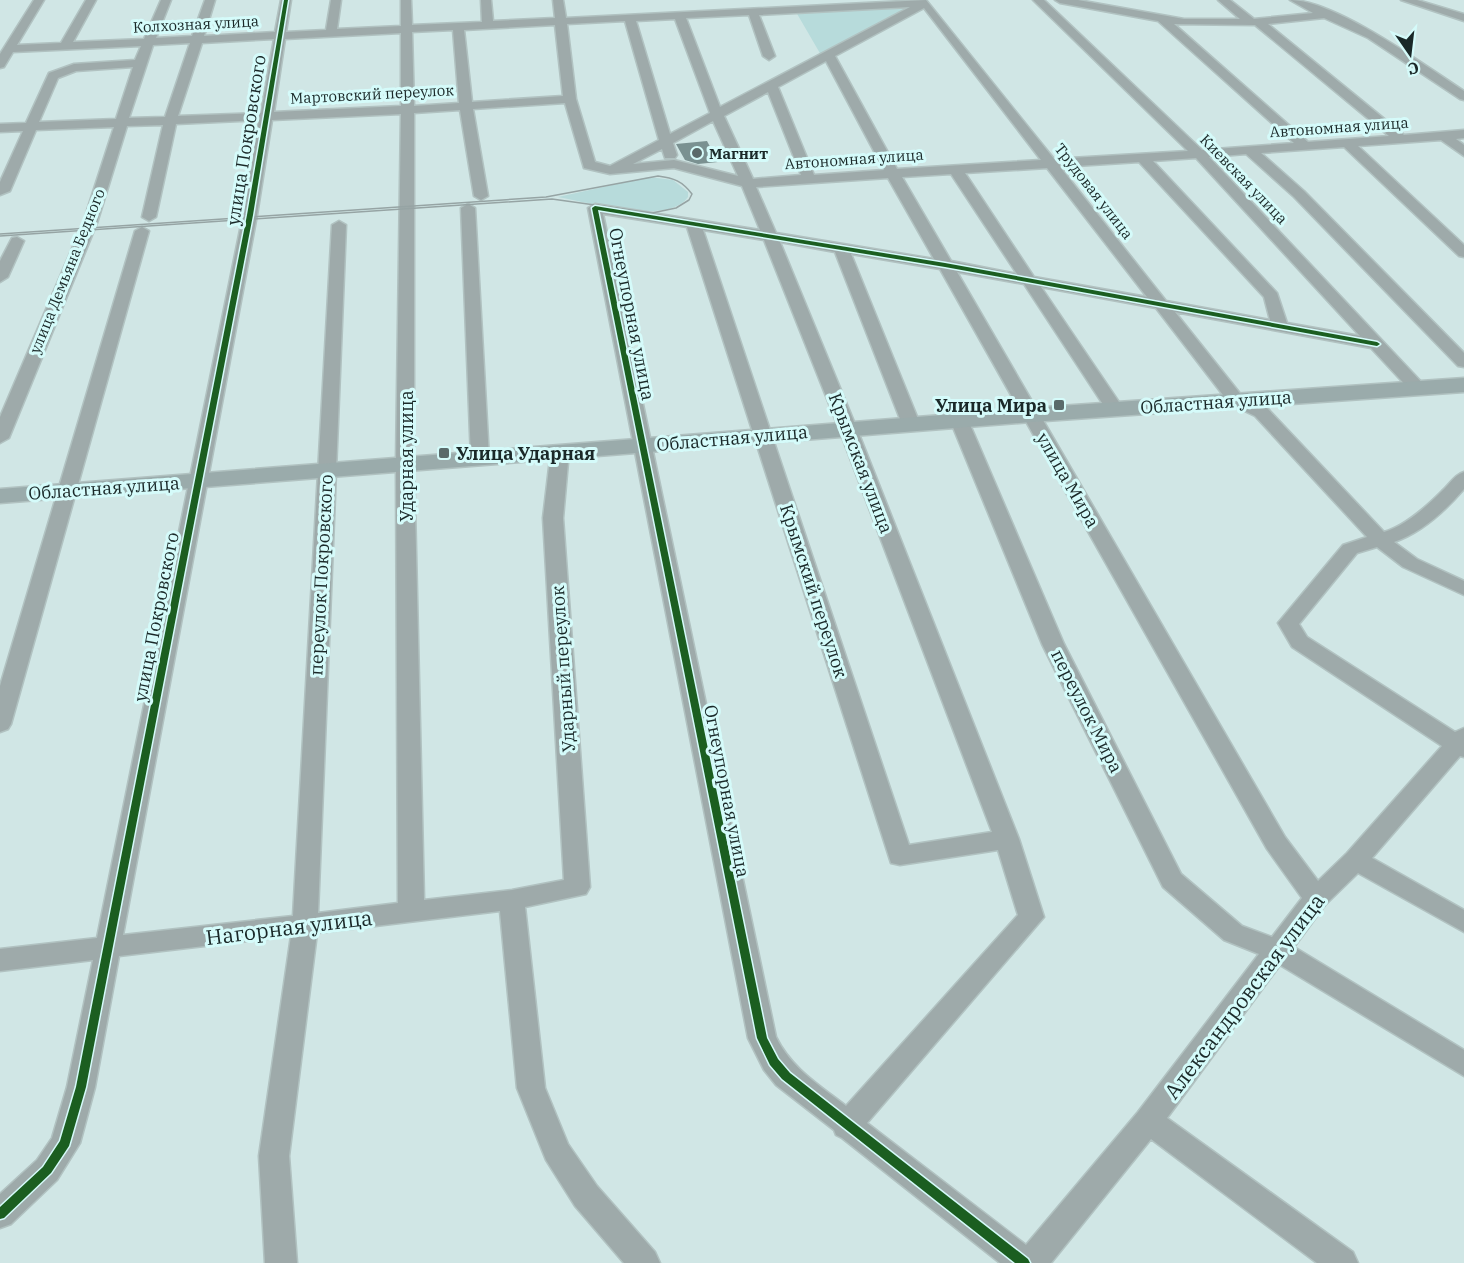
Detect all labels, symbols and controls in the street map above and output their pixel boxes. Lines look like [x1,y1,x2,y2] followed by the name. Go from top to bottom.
[132,11,260,37] street label: Колхозная улица
[1380,24,1440,84] north arrow
[221,53,271,227] street label: улица Покровского
[1406,58,1421,80] text: С
[290,80,455,108] street label: Мартовский переулок
[1269,113,1409,141] street label: Автономная улица
[1196,130,1292,228] street label: Киевская улица
[1051,139,1137,243] street label: Трудовая улица
[709,144,768,163] place label: Магнит
[784,145,924,173] street label: Автономная улица
[690,146,704,160] marker: Магнит
[25,186,109,356] street label: улица Демьяна Бедного
[604,226,660,402] street label: Огнеупорная улица
[1139,385,1293,419] street label: Областная улица
[395,390,418,522] street label: Ударная улица
[824,390,898,537] street label: Крымская улица
[935,394,1047,417] place label: Улица Мира
[1052,398,1066,412] marker: Улица Мира
[655,420,809,456] street label: Областная улица
[1032,428,1105,532] street label: улица Мира
[456,442,595,465] place label: Улица Ударная
[437,446,451,460] marker: Улица Ударная
[27,471,181,505] street label: Областная улица
[304,474,338,676] street label: переулок Покровского
[775,501,853,681] street label: Крымский переулок
[128,530,184,704] street label: улица Покровского
[546,584,580,753] street label: Ударный переулок
[1046,645,1128,777] street label: переулок Мира
[699,703,755,879] street label: Огнеупорная улица
[1158,888,1330,1104] street label: Александровская улица
[204,903,374,951] street label: Нагорная улица

